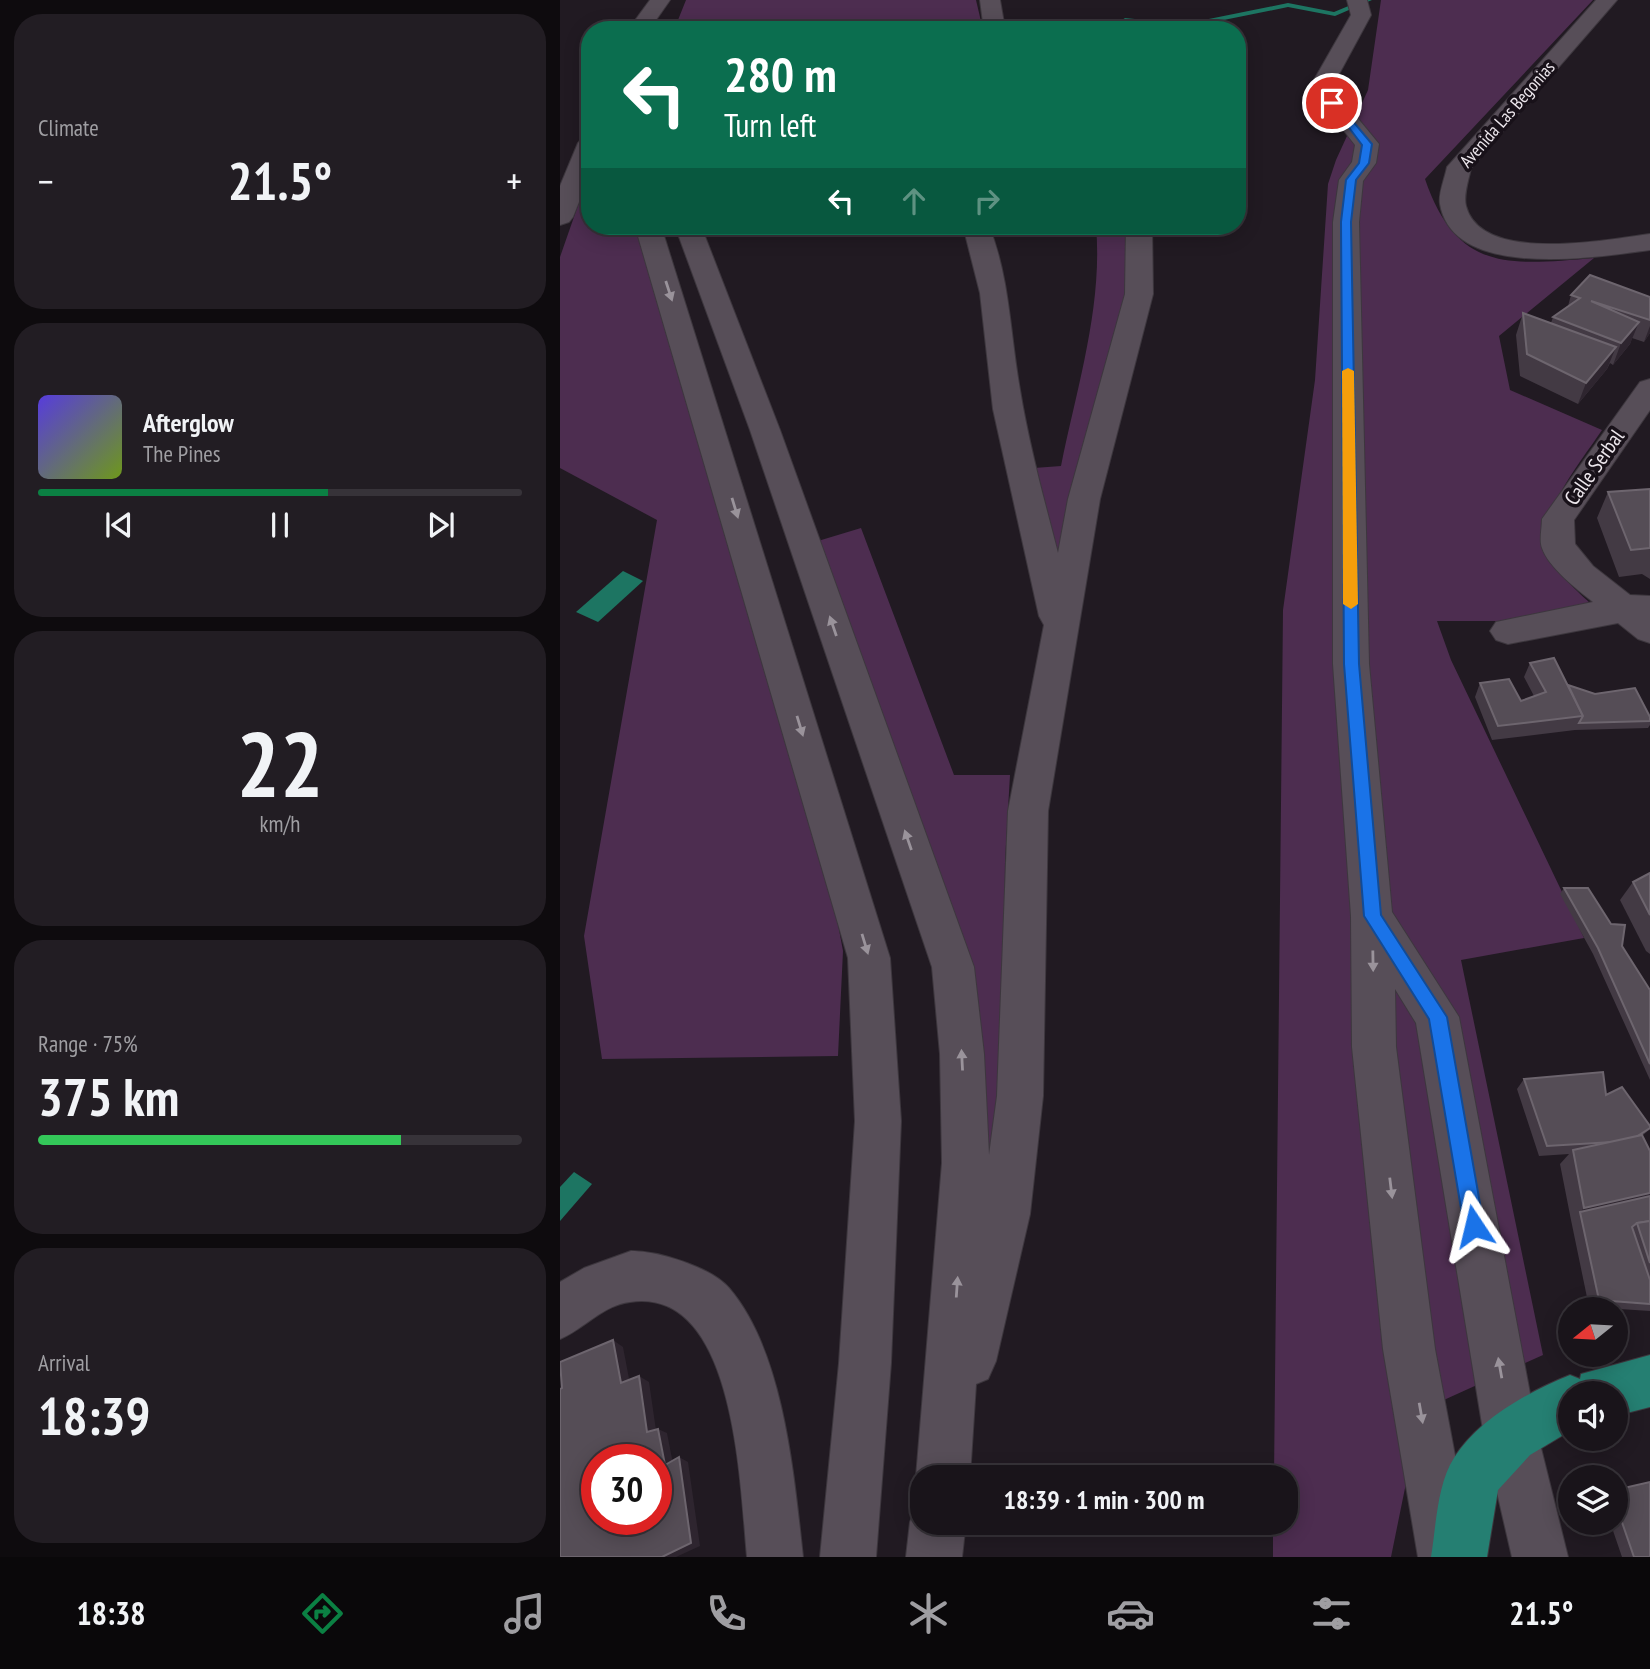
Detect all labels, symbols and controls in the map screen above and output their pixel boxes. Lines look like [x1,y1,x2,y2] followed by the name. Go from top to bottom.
[724,42,837,106] text: 280 m
[609,49,700,140] icon: left
[1454,56,1560,172] street label: Avenida Las Begonias
[1302,73,1362,133] pin
[1313,84,1351,122] icon: arrive
[724,104,816,146] text: Turn left
[38,113,99,142] text: Climate
[228,147,332,214] text: 21.5°
[38,156,54,205] text: −
[506,156,522,205] text: +
[822,182,860,220] icon: left
[895,182,933,220] icon: ahead
[968,182,1006,220] icon: right
[664,280,675,301] one-way arrow
[143,406,234,439] text: Afterglow
[1558,424,1630,510] street label: Calle Serbal
[143,439,221,468] text: The Pines
[731,498,741,519] one-way arrow
[100,506,138,544] icon: previous
[261,506,299,544] icon: pause
[422,506,460,544] icon: next
[827,615,838,636] one-way arrow
[237,704,324,822] text: 22
[796,716,806,737] one-way arrow
[260,809,300,838] text: km/h
[902,830,913,851] one-way arrow
[861,934,871,955] one-way arrow
[1367,951,1379,973] one-way arrow
[38,1029,138,1058] text: Range · 75%
[956,1048,967,1070] one-way arrow
[38,1063,179,1130] text: 375 km
[1385,1177,1396,1199] one-way arrow
[1437,1189,1511,1263] position arrow
[952,1276,963,1298] one-way arrow
[1558,1297,1628,1367] north arrow
[1558,1297,1628,1535] map controls
[38,1348,90,1377] text: Arrival
[1494,1357,1505,1379] one-way arrow
[1558,1381,1628,1451] button: sound
[38,1382,150,1449] text: 18:39
[1415,1402,1426,1424] one-way arrow
[581,1444,672,1535] speed limit sign: 30
[1558,1465,1628,1535] button: layers
[1004,1483,1204,1516] text: 18:39 · 1 min · 300 m
[298,1589,347,1638] icon: directions
[500,1589,549,1638] icon: music
[702,1589,751,1638] icon: phone
[904,1589,953,1638] icon: climate
[1106,1589,1155,1638] icon: car
[1307,1589,1356,1638] icon: filters
[76,1592,146,1634] text: 18:38
[1509,1592,1574,1634] text: 21.5°

